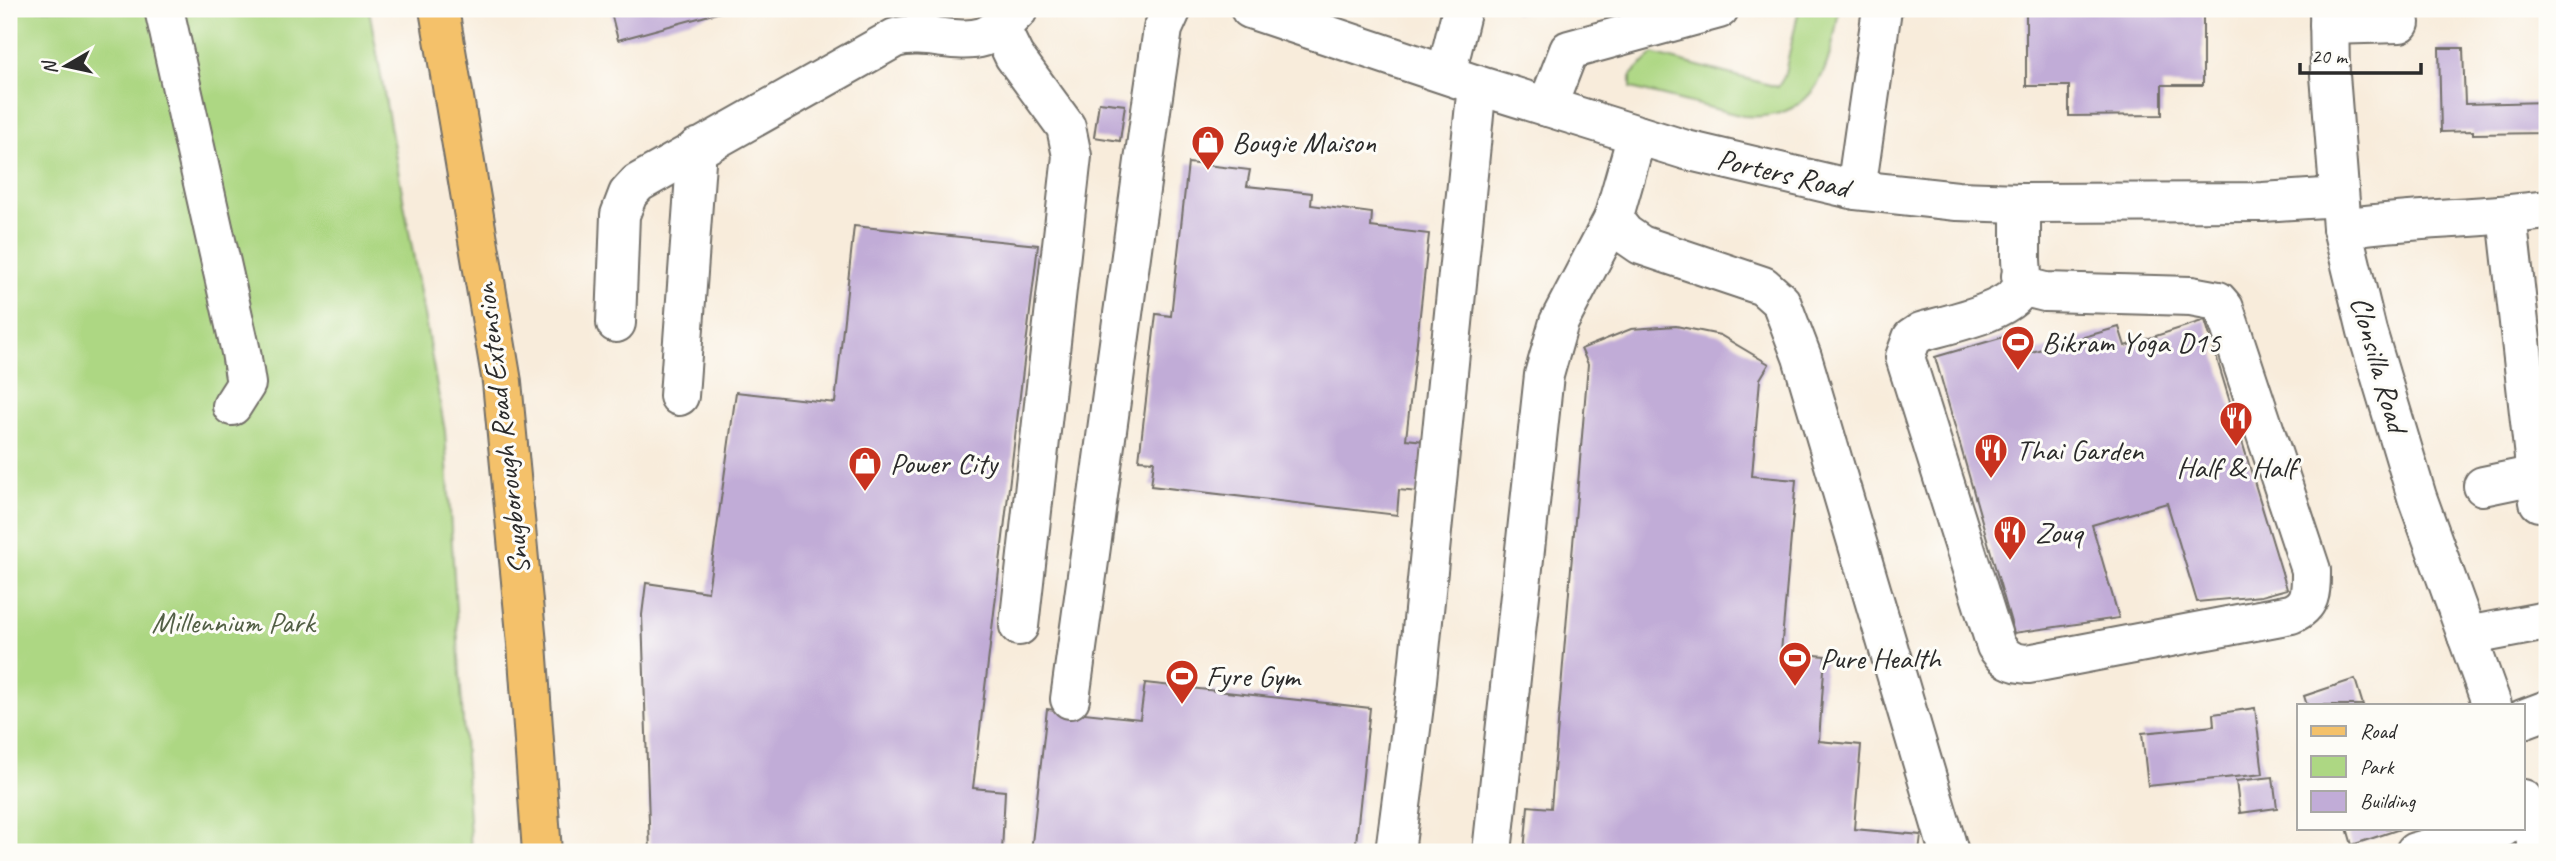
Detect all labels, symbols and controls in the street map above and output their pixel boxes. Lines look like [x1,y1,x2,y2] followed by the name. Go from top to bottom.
[32,32,102,102] north arrow
[2300,32,2421,76] scale bar
[2311,43,2349,69] text: 20 m
[37,58,63,76] text: N
[1189,123,1227,172] shop icon: Bougie Maison
[1232,123,1377,161] place label: Bougie Maison
[1714,139,1856,207] street label: Porters Road
[465,279,539,577] street label: Snugborough Road Extension
[2342,292,2418,440] street label: Clonsilla Road
[1999,323,2037,372] sports icon: Bikram Yoga D15
[2042,323,2222,361] place label: Bikram Yoga D15
[2217,399,2255,448] restaurant icon: Half & Half
[1972,431,2010,480] restaurant icon: Thai Garden
[2016,431,2145,469] place label: Thai Garden
[846,444,884,493] shop icon: Power City
[890,444,1000,482] place label: Power City
[2176,448,2302,486] place label: Half & Half
[1991,513,2029,562] restaurant icon: Zouq
[2035,513,2084,551] place label: Zouq
[152,603,317,641] park label: Millennium Park
[1776,639,1814,688] sports icon: Pure Health
[1820,639,1943,677] place label: Pure Health
[1163,657,1201,706] sports icon: Fyre Gym
[1206,657,1302,695] place label: Fyre Gym
[2297,704,2524,830] legend
[2360,718,2399,744] text: Road
[2360,754,2395,780] text: Park
[2360,788,2417,814] text: Building

